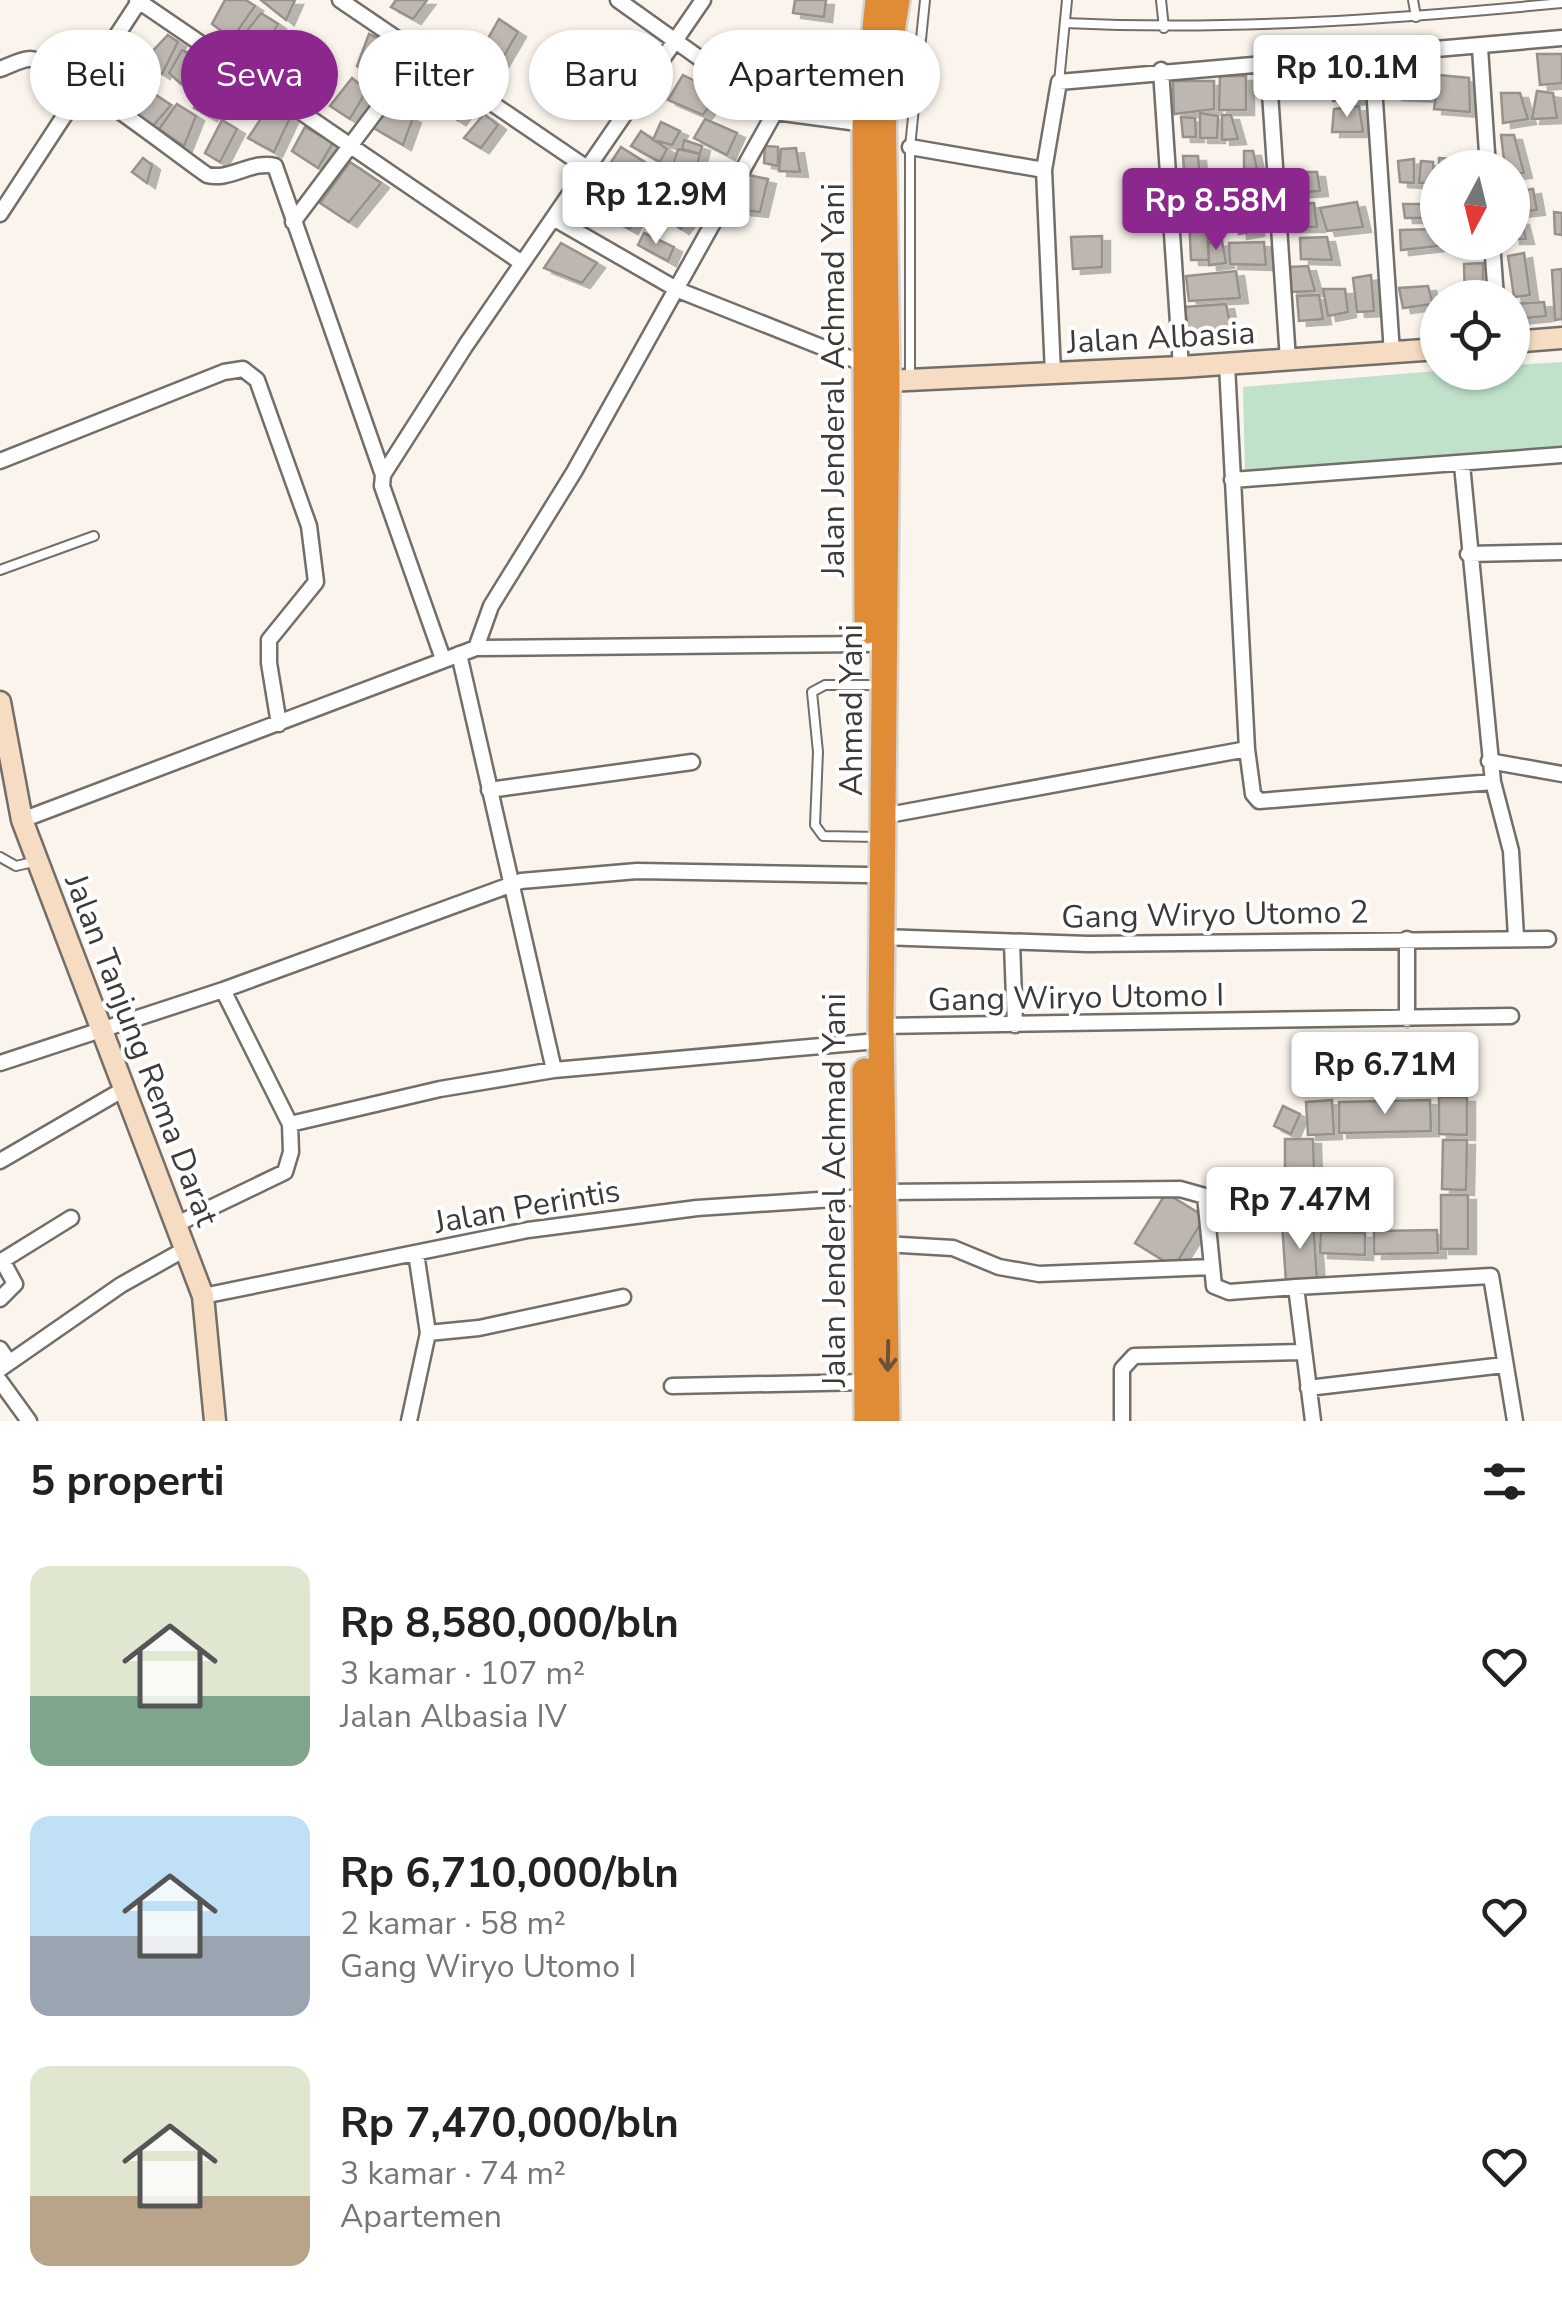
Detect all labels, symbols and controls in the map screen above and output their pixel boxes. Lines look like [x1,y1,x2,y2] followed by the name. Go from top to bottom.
[30,30,161,120] chip: Beli
[181,30,338,120] chip: Sewa
[358,30,509,120] chip: Filter
[529,30,673,120] chip: Baru
[693,30,940,120] chip: Apartemen
[1244,35,1450,120] pin: Rp 10.1M
[1275,46,1419,89] text: Rp 10.1M
[1420,150,1530,260] north arrow
[1420,150,1530,390] map controls
[553,162,759,247] pin: Rp 12.9M
[1113,168,1319,253] pin: Rp 8.58M
[584,173,728,216] text: Rp 12.9M
[1144,179,1288,222] text: Rp 8.58M
[812,183,855,578] street label: Jalan Jenderal Achmad Yani
[1420,280,1530,390] button: locate
[1065,311,1256,364] street label: Jalan Albasia
[830,624,873,796] street label: Ahmad Yani
[54,867,229,1233] street label: Jalan Tanjung Rema Darat
[1061,890,1369,939] street label: Gang Wiryo Utomo 2
[927,973,1225,1022] street label: Gang Wiryo Utomo I
[813,993,856,1388] street label: Jalan Jenderal Achmad Yani
[1282,1032,1488,1117] pin: Rp 6.71M
[1313,1043,1457,1086] text: Rp 6.71M
[1197,1167,1403,1252] pin: Rp 7.47M
[430,1169,623,1244] street label: Jalan Perintis
[1228,1178,1372,1221] text: Rp 7.47M
[878,1340,898,1372] one-way arrow
[30,1453,225,1510] text: 5 properti
[1477,1454,1532,1509] icon: filters
[340,1595,679,1652] text: Rp 8,580,000/bln
[110,1606,230,1726] icon: home
[1477,1639,1532,1694] icon: heart
[340,1652,585,1695] text: 3 kamar · 107 m²
[340,1695,567,1738] text: Jalan Albasia IV
[340,1845,679,1902] text: Rp 6,710,000/bln
[110,1856,230,1976] icon: home
[1477,1889,1532,1944] icon: heart
[340,1902,566,1945] text: 2 kamar · 58 m²
[340,1945,636,1988] text: Gang Wiryo Utomo I
[340,2095,679,2152] text: Rp 7,470,000/bln
[110,2106,230,2226] icon: home
[1477,2139,1532,2194] icon: heart
[340,2152,566,2195] text: 3 kamar · 74 m²
[340,2195,502,2238] text: Apartemen

